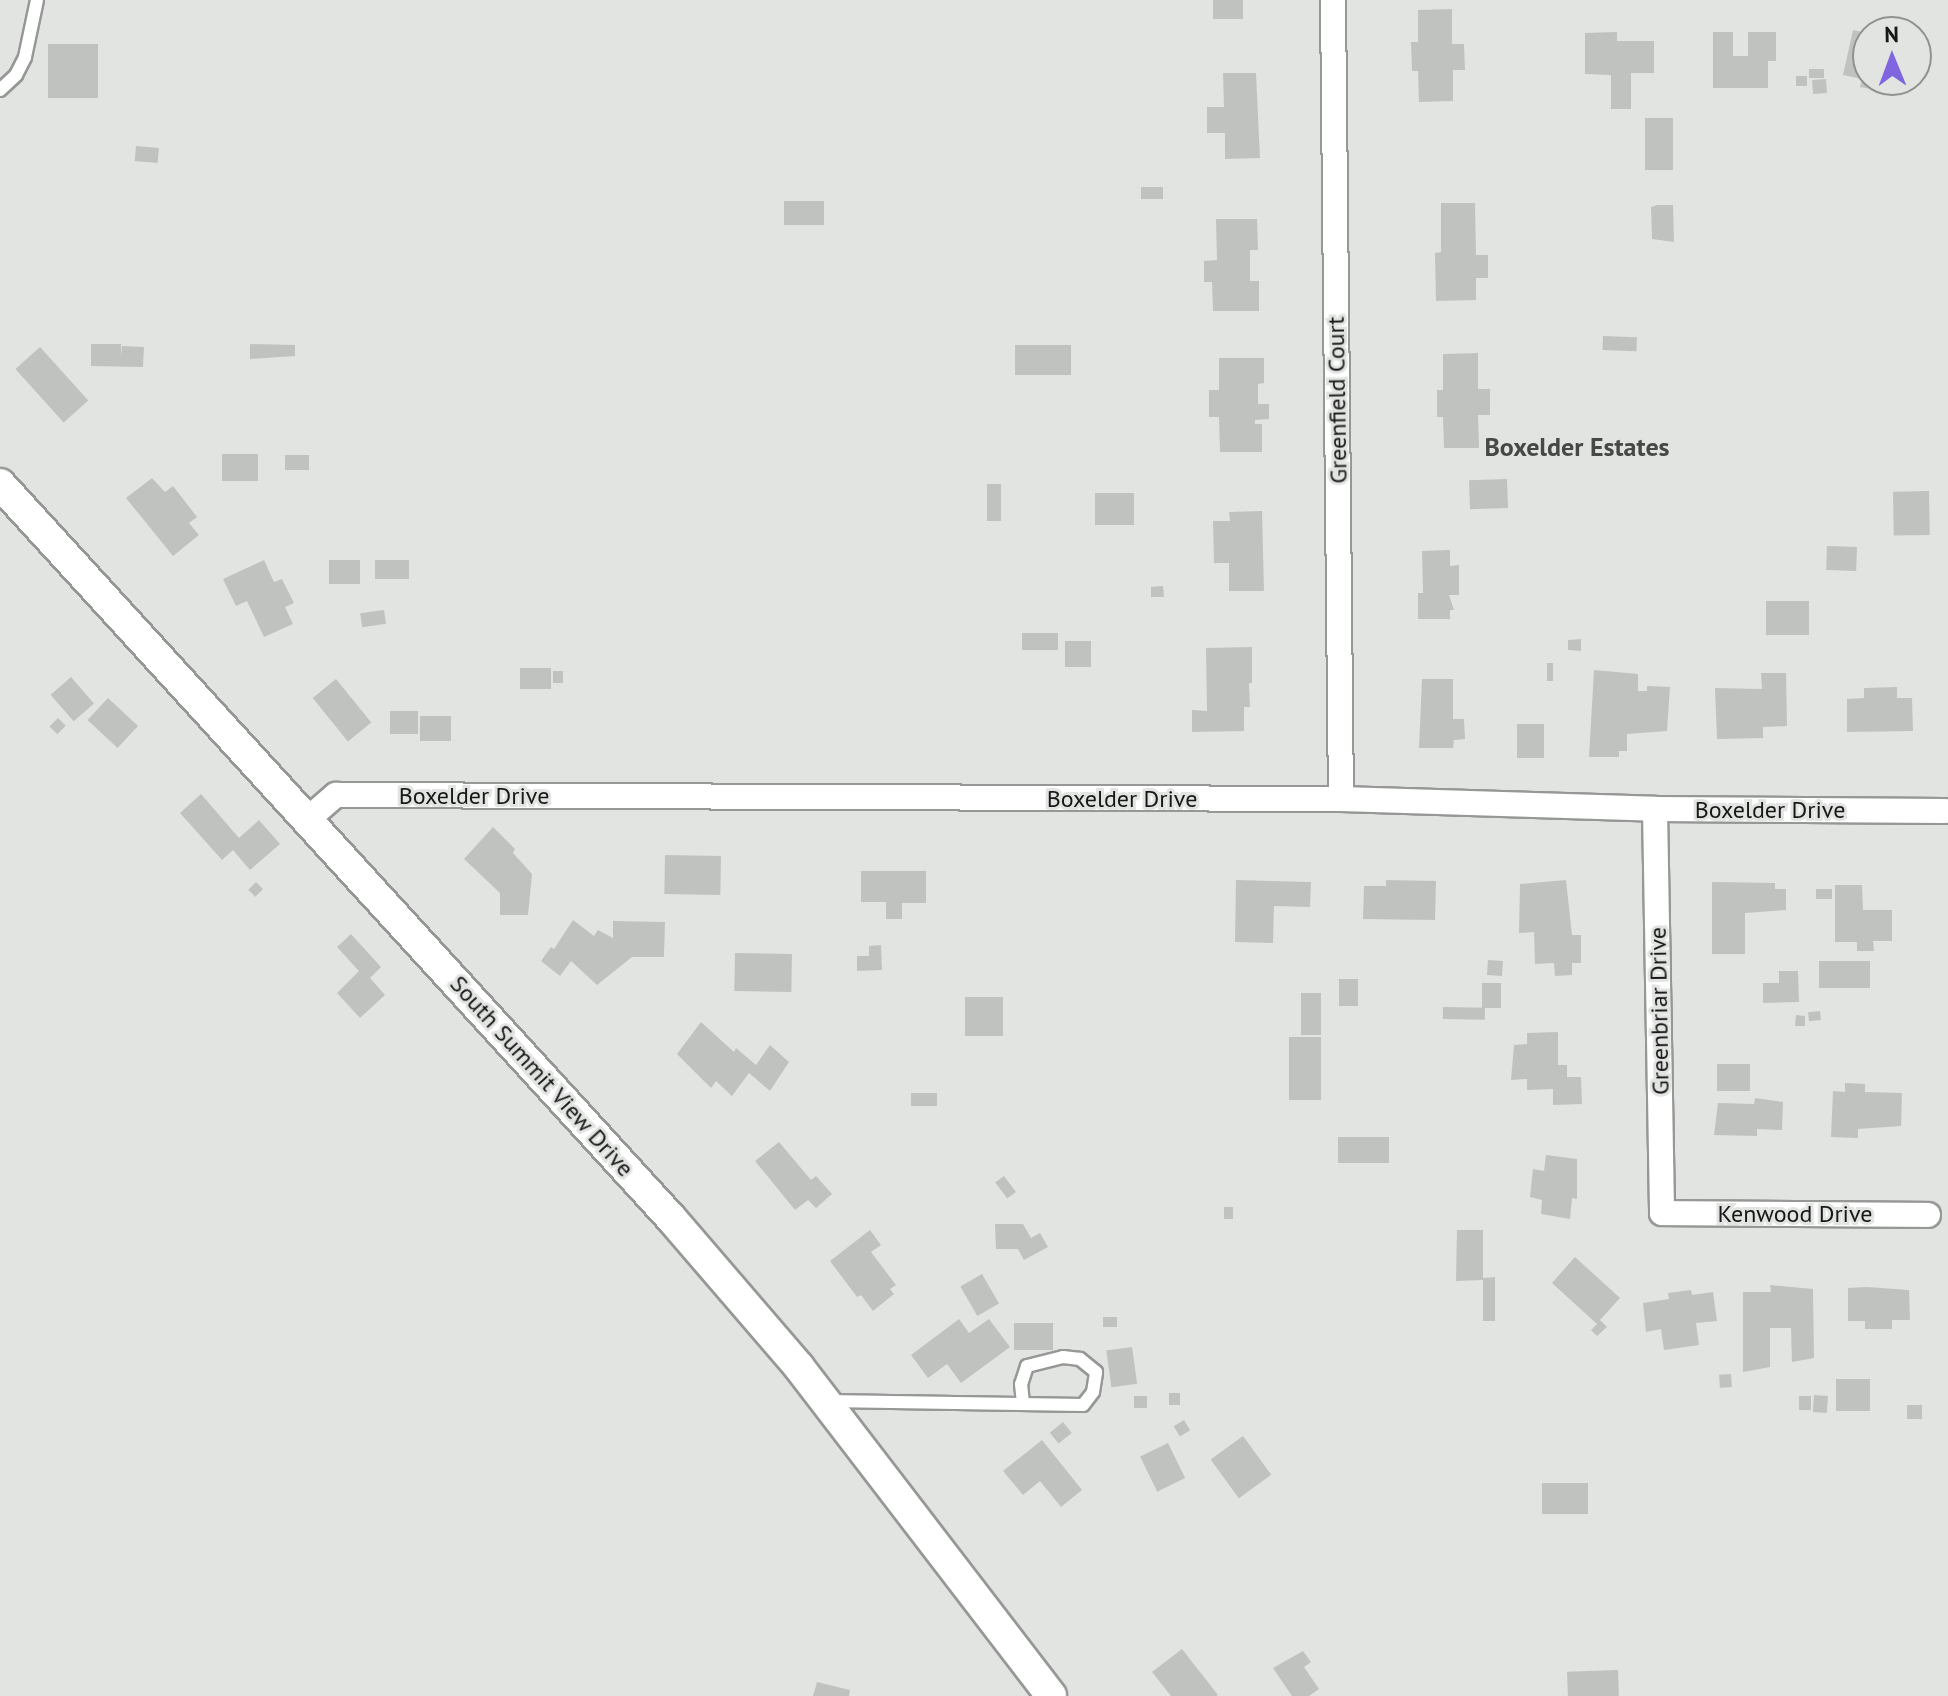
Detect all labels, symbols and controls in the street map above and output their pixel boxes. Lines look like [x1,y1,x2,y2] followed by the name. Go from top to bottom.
[1852,16,1932,96] north arrow
[1884,20,1899,48] text: N
[1321,316,1353,484] street label: Greenfield Court
[1484,431,1670,463] district label: Boxelder Estates
[399,782,549,810] street label: Boxelder Drive
[1047,785,1197,813] street label: Boxelder Drive
[1695,796,1845,824] street label: Boxelder Drive
[1643,927,1675,1095] street label: Greenbriar Drive
[444,969,640,1183] street label: South Summit View Drive
[1717,1200,1873,1228] street label: Kenwood Drive

